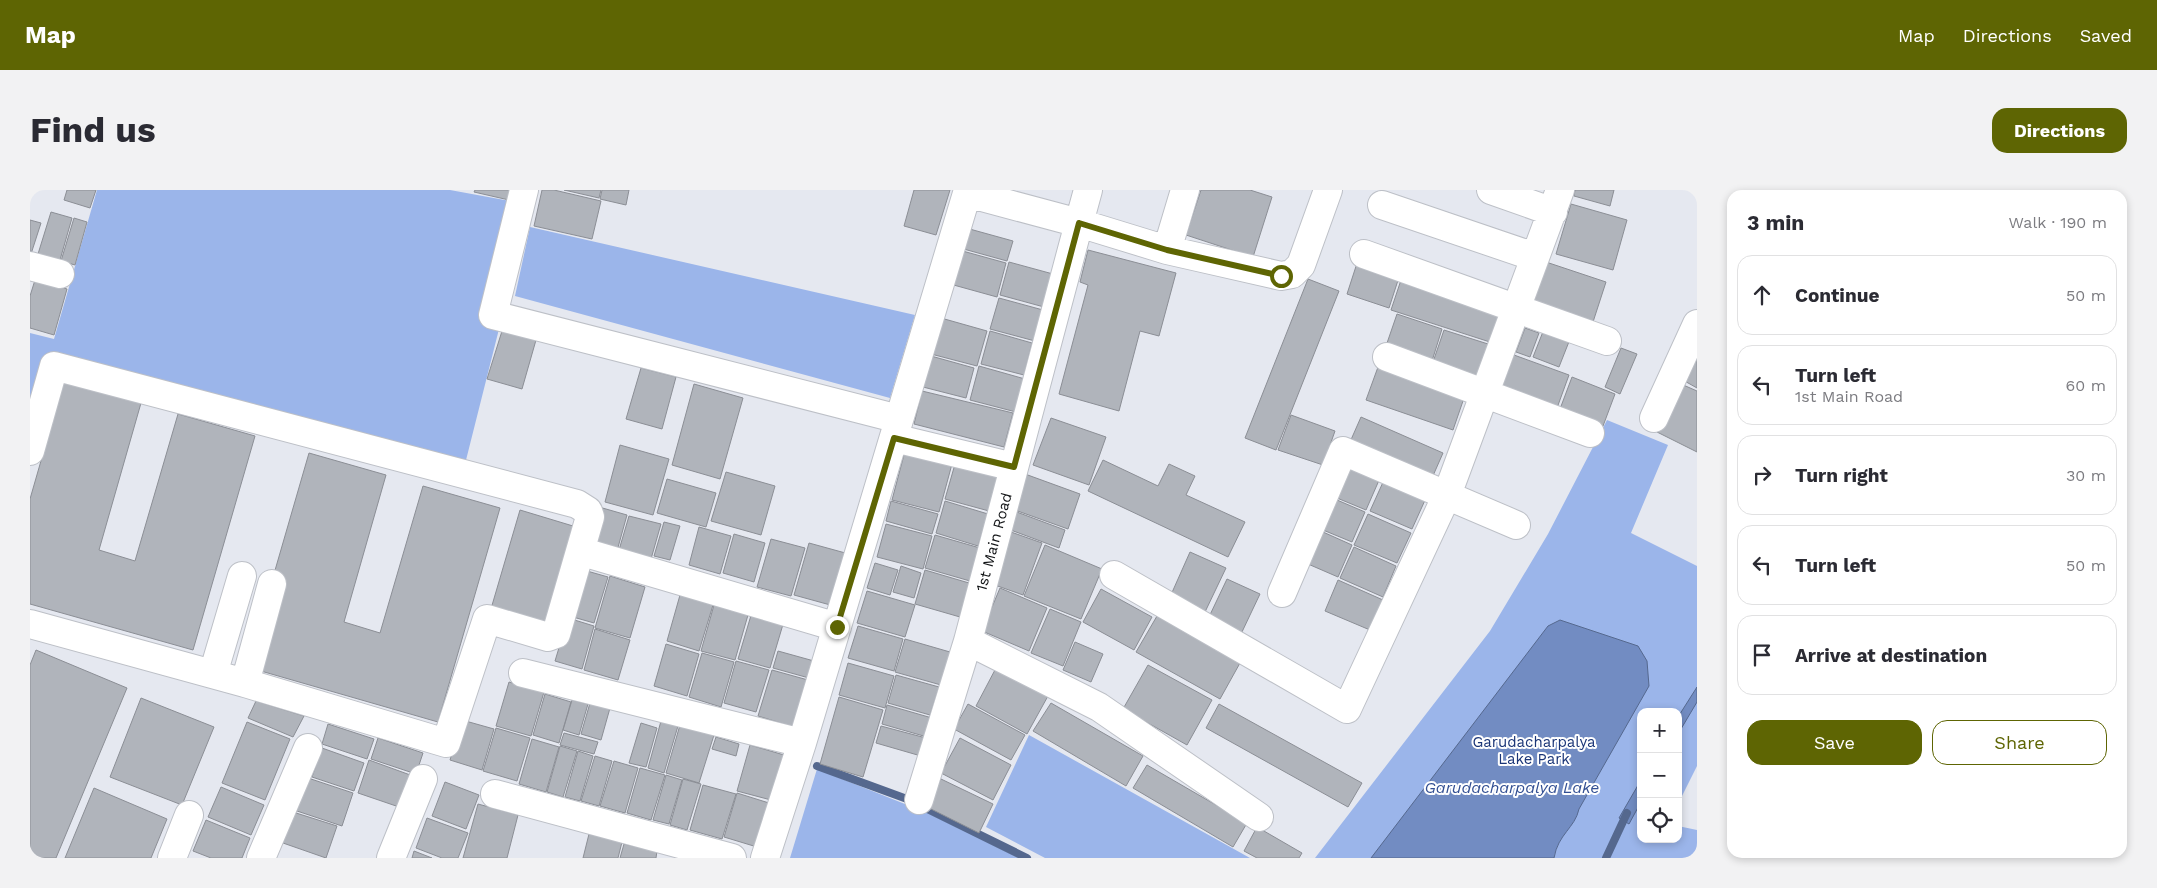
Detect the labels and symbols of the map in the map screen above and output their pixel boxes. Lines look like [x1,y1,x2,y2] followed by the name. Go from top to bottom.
[1270,265,1293,288] route start
[972,491,1016,593] street label: 1st Main Road
[826,616,849,639] route end
[1472,733,1596,768] park label: Garudacharpalya Lake Park
[1424,778,1600,797] water label: Garudacharpalya Lake

